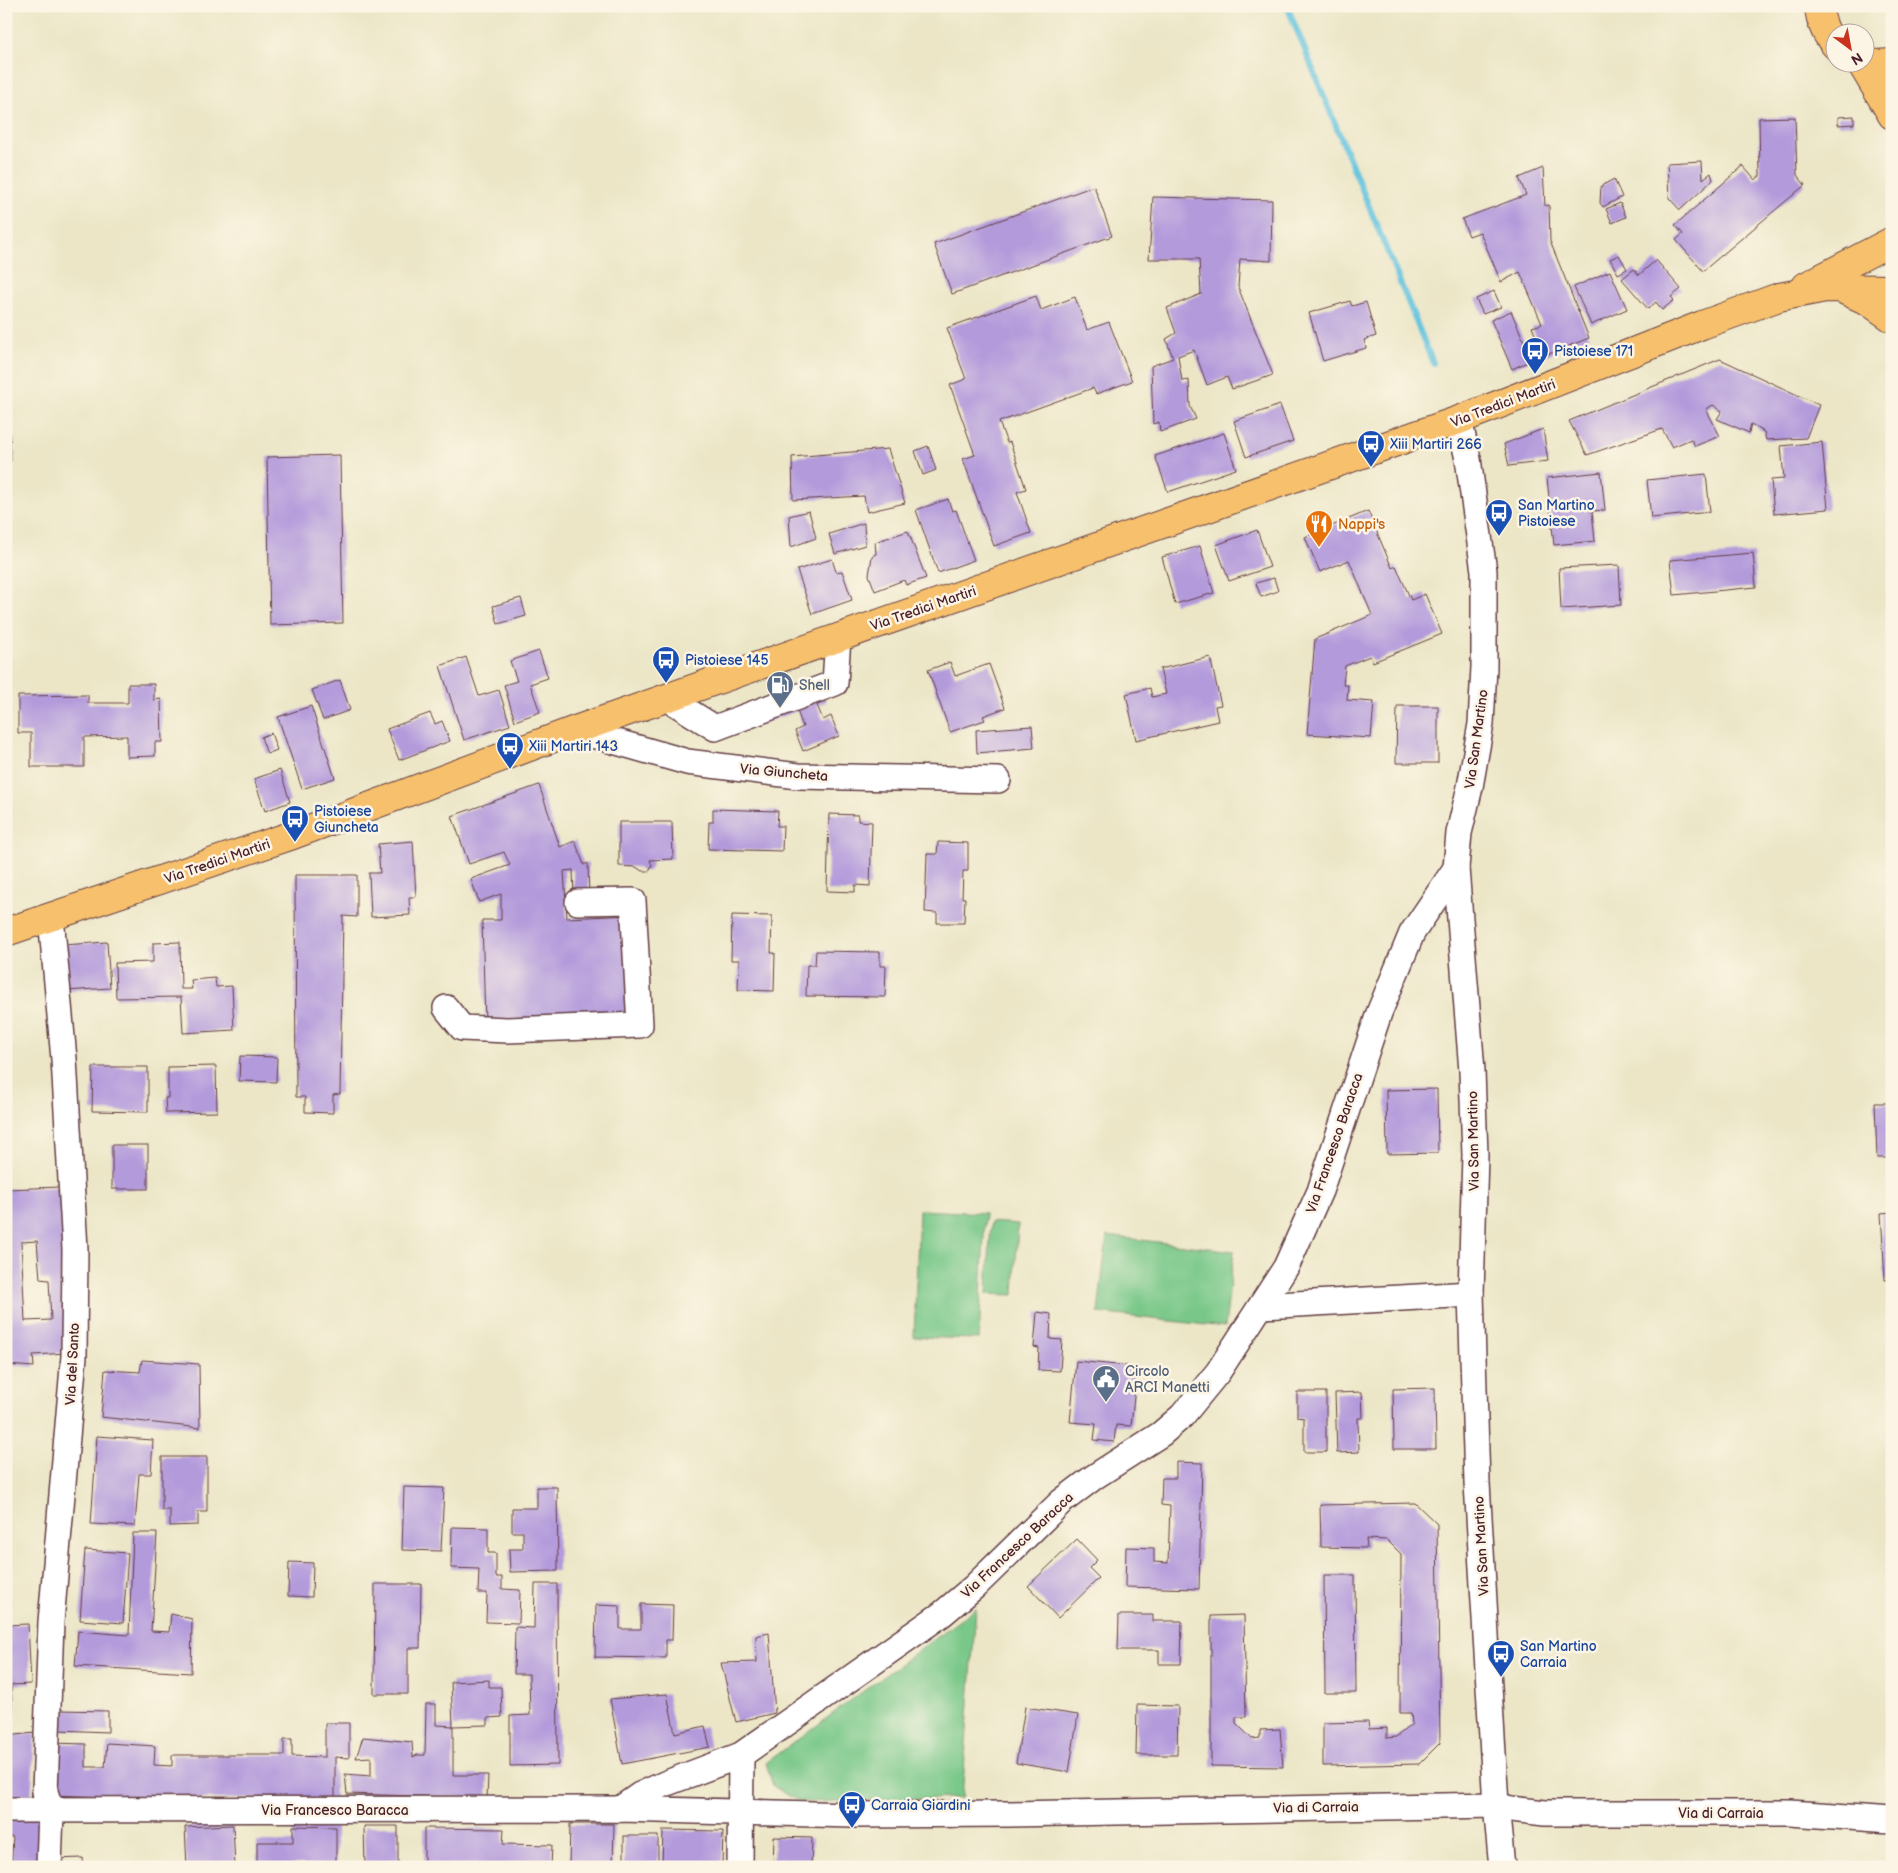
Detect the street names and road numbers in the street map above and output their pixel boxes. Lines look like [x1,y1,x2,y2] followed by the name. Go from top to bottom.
[1448,376,1558,431] street label: Via Tredici Martiri
[868,582,978,635] street label: Via Tredici Martiri
[1461,688,1492,790] street label: Via San Martino
[739,760,829,785] street label: Via Giuncheta
[162,835,272,888] street label: Via Tredici Martiri
[1302,1071,1367,1216] street label: Via Francesco Baracca
[1464,1091,1483,1191] street label: Via San Martino
[62,1322,83,1406] street label: Via del Santo
[958,1489,1077,1602] street label: Via Francesco Baracca
[1470,1496,1493,1596] street label: Via San Martino
[1273,1798,1359,1817] street label: Via di Carraia
[261,1802,409,1819] street label: Via Francesco Baracca
[1678,1805,1764,1822] street label: Via di Carraia

